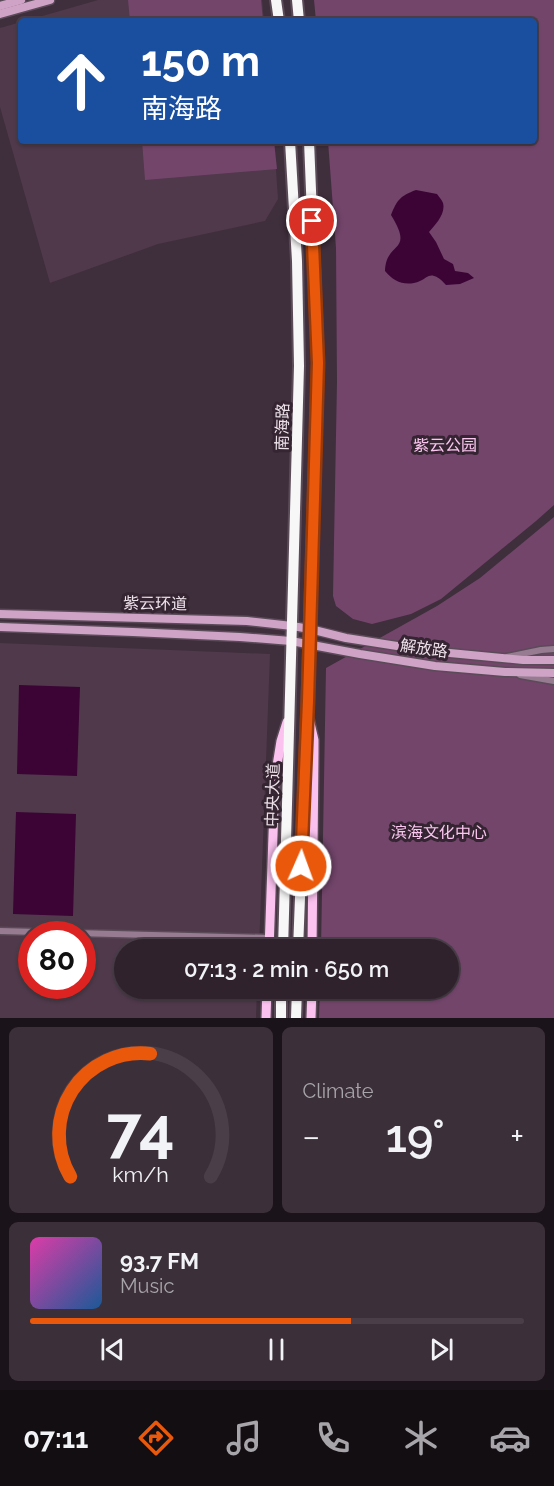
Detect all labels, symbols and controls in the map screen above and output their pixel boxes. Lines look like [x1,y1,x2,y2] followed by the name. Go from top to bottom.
[141,37,260,86] text: 150 m
[42,42,120,120] icon: ahead
[141,93,222,124] text: 南海路
[286,195,337,246] pin
[295,204,328,237] icon: arrive
[273,403,292,451] street label: 南海路
[413,436,477,455] park label: 紫云公园
[123,593,187,614] street label: 紫云环道
[399,636,449,661] street label: 解放路
[262,763,283,827] street label: 中央大道
[391,823,487,842] park label: 滨海文化中心
[269,834,333,898] position arrow
[18,921,96,999] speed limit sign: 80
[184,956,389,982] text: 07:13 · 2 min · 650 m
[303,1079,374,1103] text: Climate
[107,1092,175,1166] text: 74
[386,1110,445,1163] text: 19°
[303,1117,320,1156] text: −
[510,1117,524,1156] text: +
[112,1162,169,1187] text: km/h
[120,1248,199,1274] text: 93.7 FM
[120,1274,174,1298] text: Music
[96,1333,129,1366] icon: previous
[260,1333,293,1366] icon: pause
[425,1333,458,1366] icon: next
[135,1417,177,1459] icon: directions
[223,1417,265,1459] icon: music
[312,1417,354,1459] icon: phone
[400,1417,442,1459] icon: climate
[489,1417,531,1459] icon: car
[23,1423,88,1454] text: 07:11

